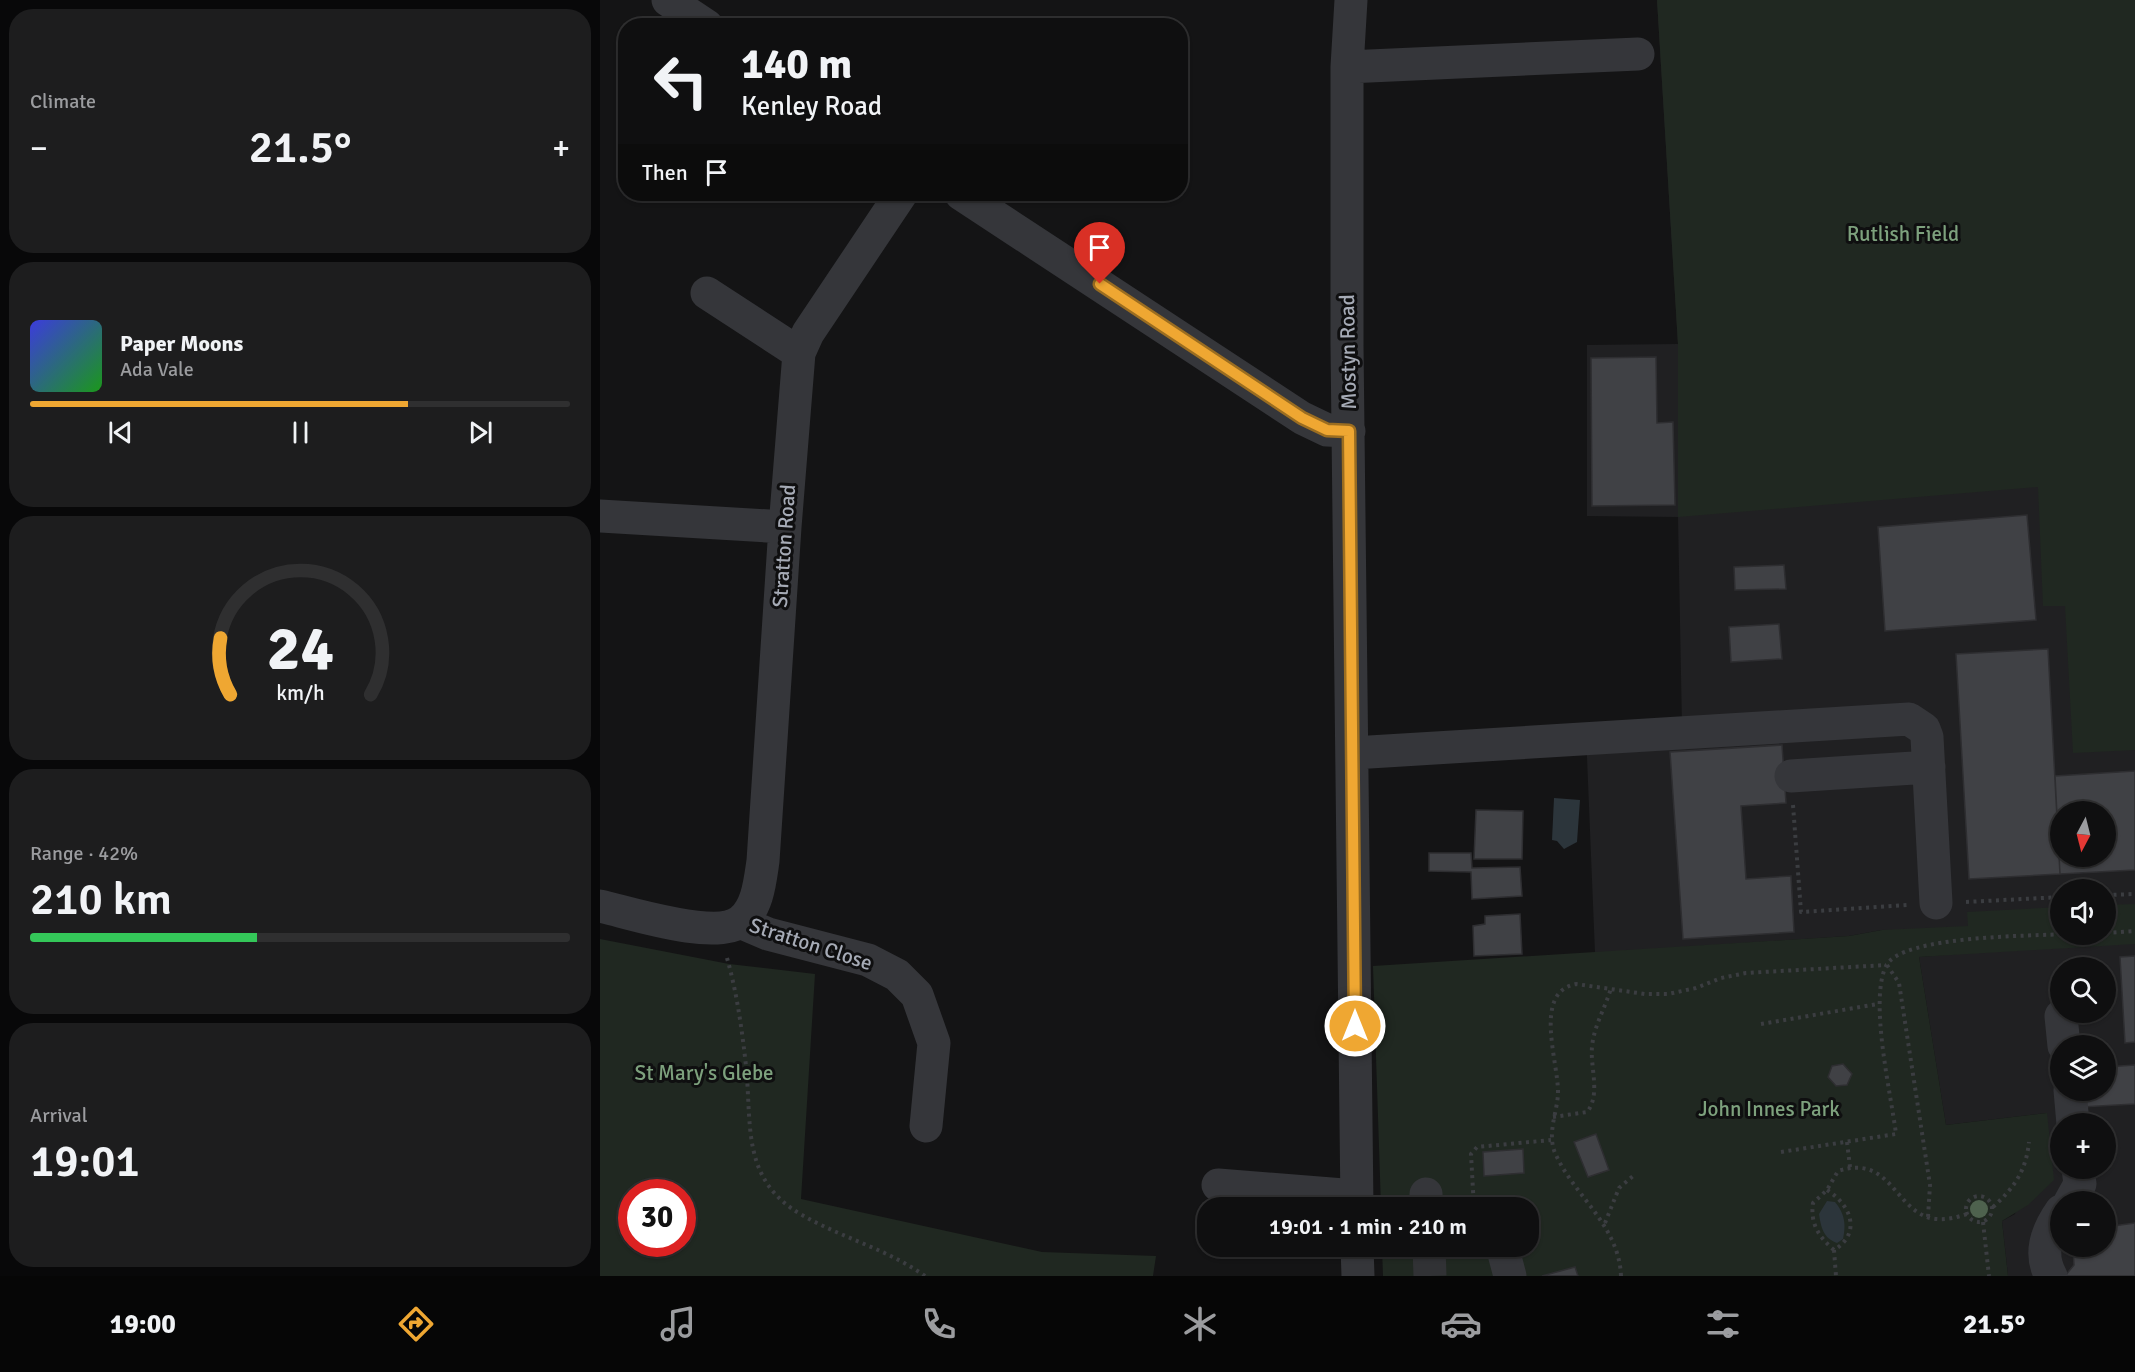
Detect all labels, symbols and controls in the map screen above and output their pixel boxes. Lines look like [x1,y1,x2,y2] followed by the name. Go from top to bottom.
[741,39,852,90] text: 140 m
[642,42,720,120] icon: left
[30,89,96,114] text: Climate
[741,90,882,123] text: Kenley Road
[249,120,351,175] text: 21.5°
[30,128,48,169] text: −
[552,128,570,169] text: +
[700,156,733,189] icon: arrive
[642,159,688,186] text: Then
[1847,221,1959,247] park label: Rutlish Field
[1074,222,1125,284] pin
[1083,231,1116,264] icon: arrive
[1334,294,1362,410] street label: Mostyn Road
[120,330,243,357] text: Paper Moons
[120,357,194,382] text: Ada Vale
[104,416,137,449] icon: previous
[284,416,317,449] icon: pause
[464,416,497,449] icon: next
[767,484,801,608] street label: Stratton Road
[266,610,334,687] text: 24
[276,680,324,706] text: km/h
[2050,801,2116,867] north arrow
[2050,801,2116,1257] map controls
[30,841,138,866] text: Range · 42%
[30,872,172,927] text: 210 km
[2050,879,2116,945] button: sound
[746,912,876,976] street label: Stratton Close
[2050,957,2116,1023] button: search
[1323,994,1387,1058] position arrow
[2050,1035,2116,1101] button: layers
[634,1060,774,1086] park label: St Mary's Glebe
[1698,1096,1840,1122] park label: John Innes Park
[30,1103,88,1128] text: Arrival
[2050,1113,2116,1179] button: +
[30,1134,140,1189] text: 19:01
[618,1179,696,1257] speed limit sign: 30
[2050,1191,2116,1257] button: −
[1269,1213,1467,1240] text: 19:01 · 1 min · 210 m
[395,1303,437,1345] icon: directions
[657,1303,699,1345] icon: music
[918,1303,960,1345] icon: phone
[1179,1303,1221,1345] icon: climate
[1440,1303,1482,1345] icon: car
[1702,1303,1744,1345] icon: filters
[110,1308,176,1341] text: 19:00
[1963,1308,2025,1341] text: 21.5°

